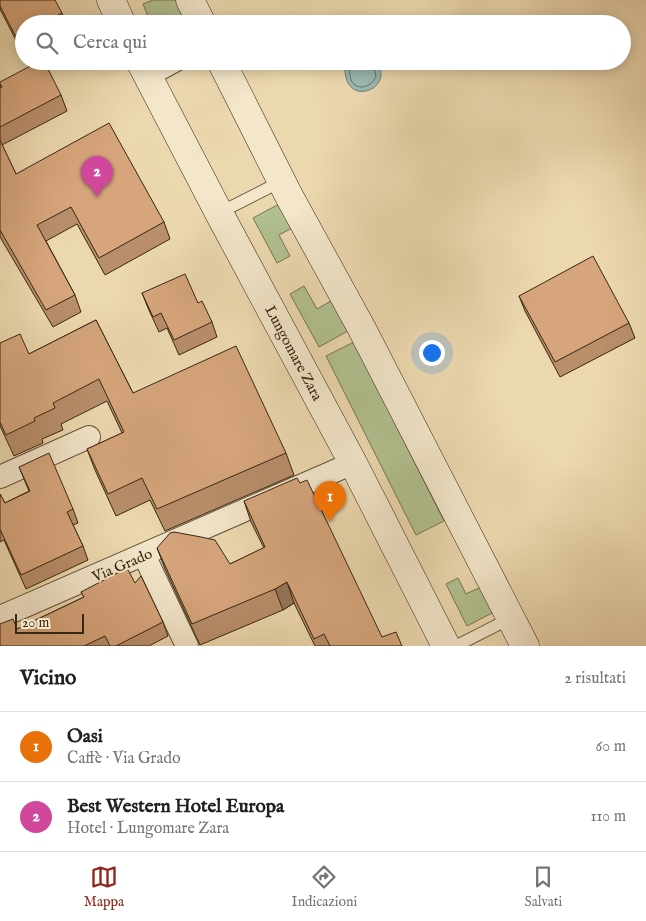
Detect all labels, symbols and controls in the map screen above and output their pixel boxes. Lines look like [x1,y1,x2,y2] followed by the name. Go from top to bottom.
[15,15,631,70] search box
[33,29,61,57] icon: search
[73,31,147,55] text: Cerca qui
[81,156,113,197] pin: 2
[260,302,327,405] street label: Lungomare Zara
[419,340,445,366] your location
[314,481,346,522] pin: 1
[88,544,155,587] street label: Via Grado
[15,611,84,634] scale bar
[22,614,49,632] text: 20 m
[20,665,76,692] text: Vicino
[564,669,626,689] text: 2 risultati
[67,725,103,749] text: Oasi
[33,737,39,757] text: 1
[596,737,626,757] text: 60 m
[67,749,181,769] text: Caffè · Via Grado
[67,795,284,819] text: Best Western Hotel Europa
[32,807,40,827] text: 2
[590,807,626,827] text: 110 m
[67,819,229,839] text: Hotel · Lungomare Zara
[84,863,124,911] tab: Mappa
[292,863,357,911] tab: Indicazioni
[525,863,562,911] tab: Salvati

